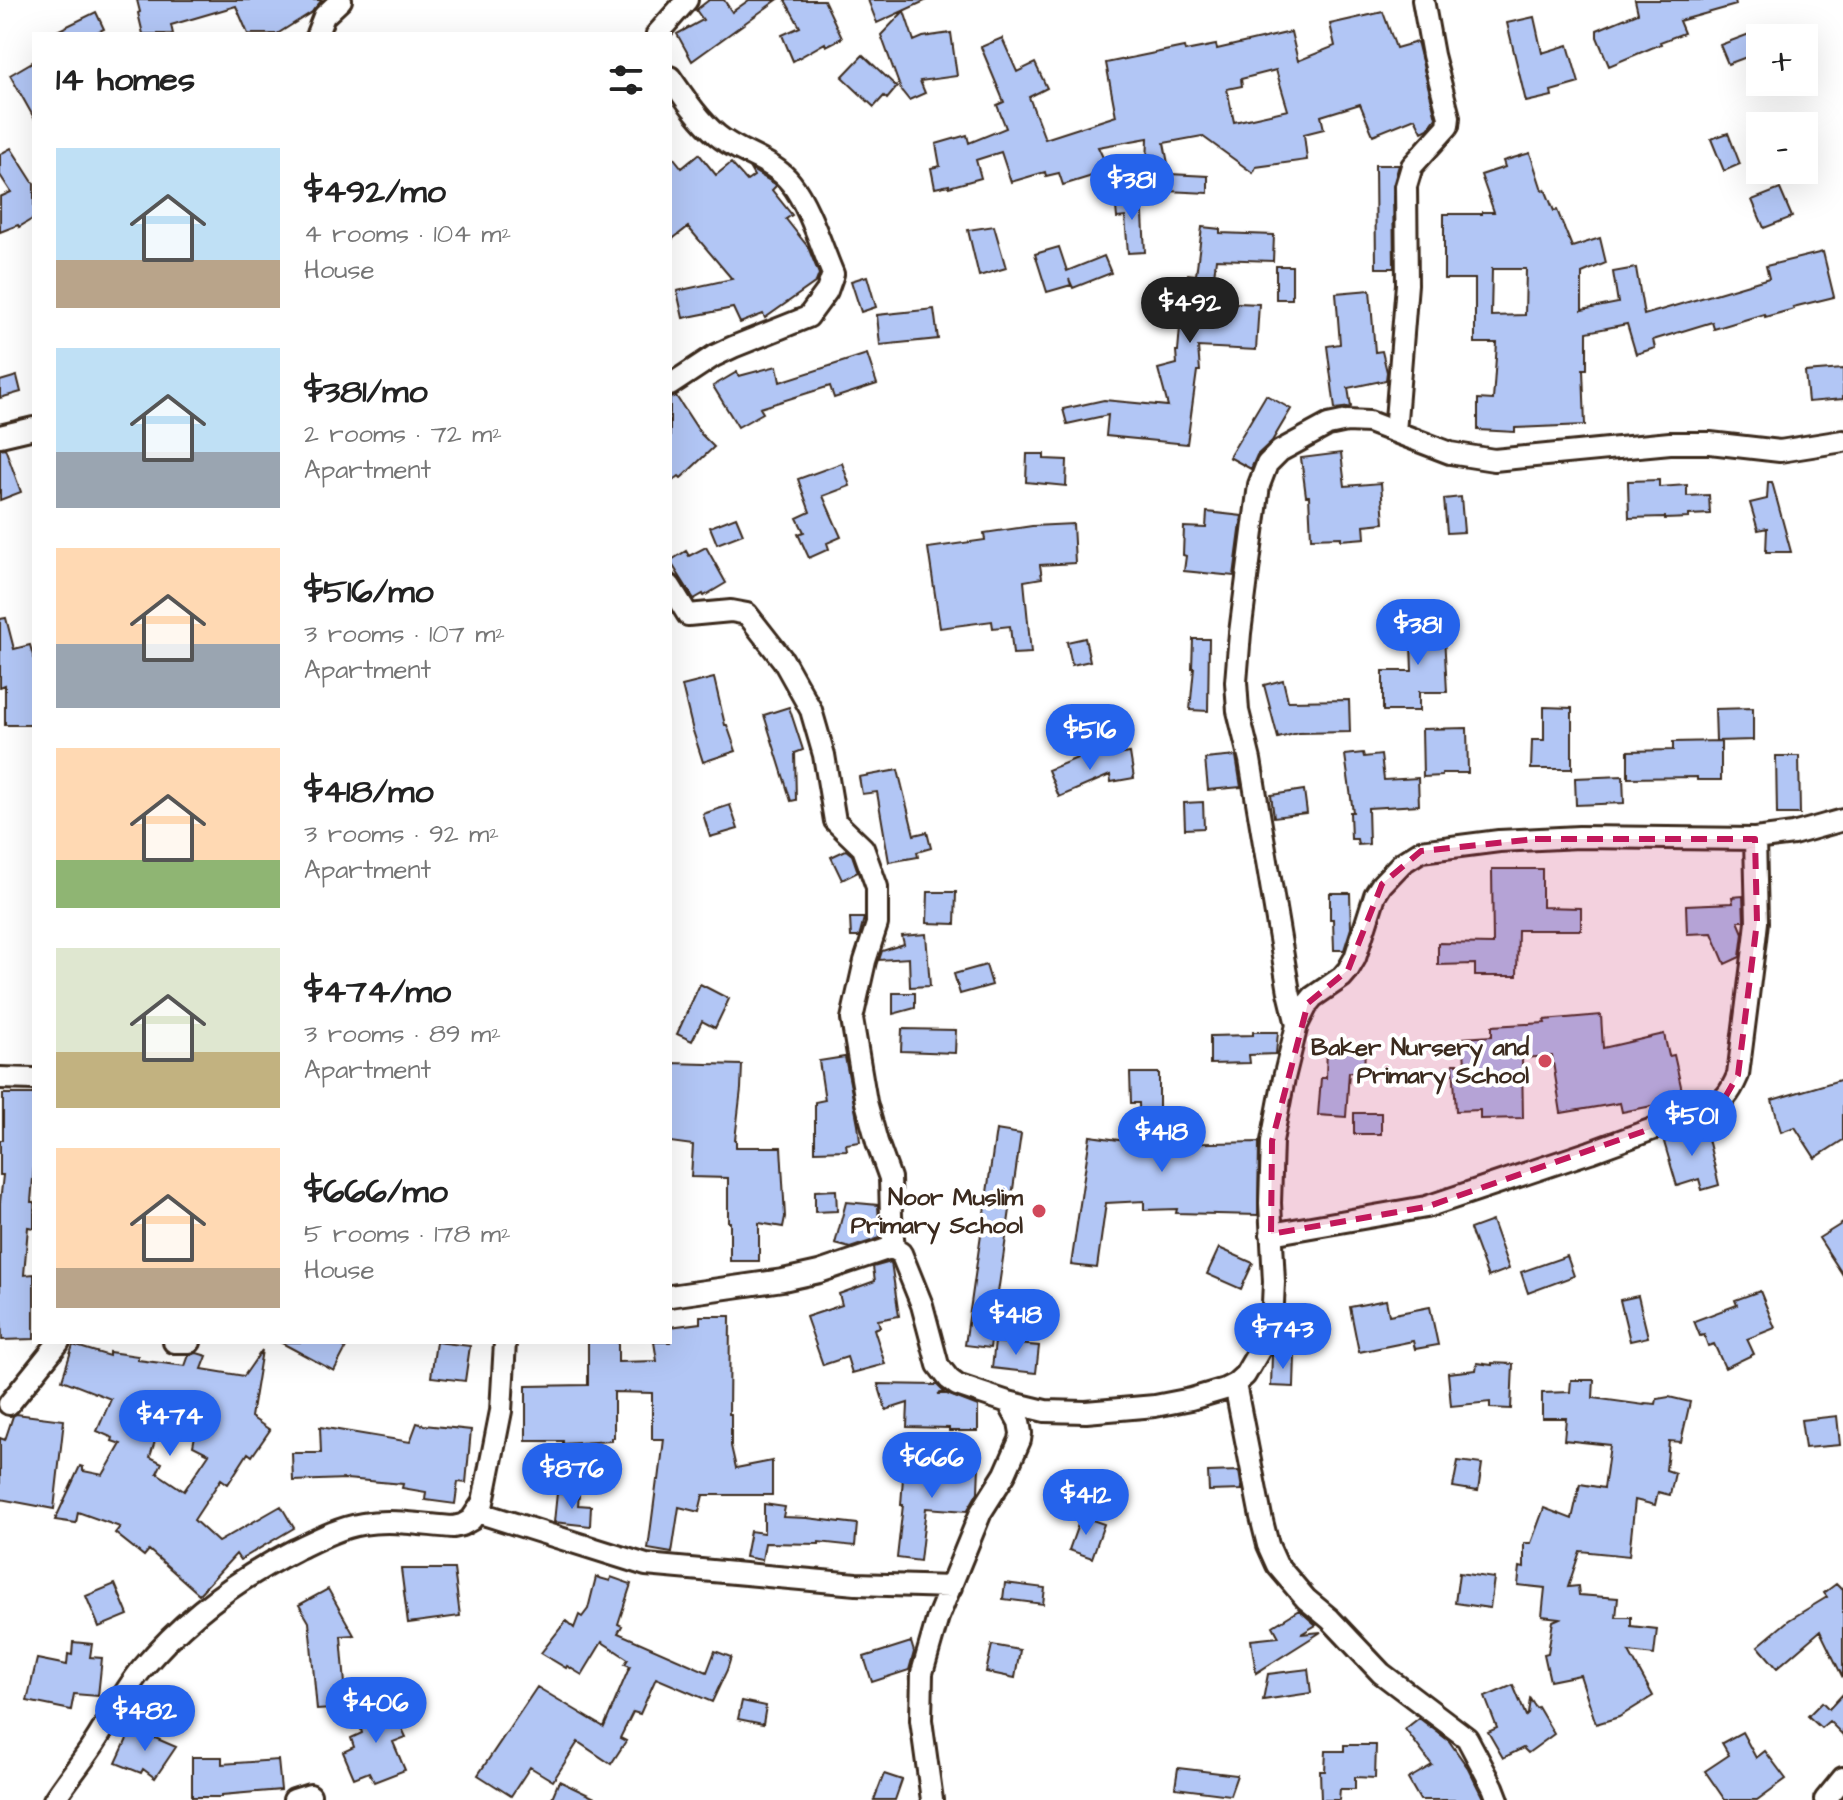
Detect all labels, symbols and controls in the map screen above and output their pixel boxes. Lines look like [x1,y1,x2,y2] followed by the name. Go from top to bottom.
[1746,24,1818,184] map controls
[1746,24,1818,96] button: +
[56,56,195,104] text: 14 homes
[604,58,648,102] icon: filters
[1746,112,1818,184] button: −
[1085,154,1179,222] pin: $381
[1108,162,1156,198] text: $381
[304,168,446,216] text: $492/mo
[120,180,216,276] icon: home
[304,216,511,252] text: 4 rooms · 104 m²
[304,252,375,288] text: House
[1143,277,1237,345] pin: $492
[1159,285,1221,321] text: $492
[304,368,428,416] text: $381/mo
[120,380,216,476] icon: home
[304,416,502,452] text: 2 rooms · 72 m²
[304,452,431,488] text: Apartment
[304,568,434,616] text: $516/mo
[120,580,216,676] icon: home
[1371,599,1465,667] pin: $381
[1394,607,1442,643] text: $381
[304,616,505,652] text: 3 rooms · 107 m²
[304,652,431,688] text: Apartment
[1043,704,1137,772] pin: $516
[1064,712,1116,748] text: $516
[304,768,434,816] text: $418/mo
[120,780,216,876] icon: home
[304,816,499,852] text: 3 rooms · 92 m²
[304,852,431,888] text: Apartment
[304,968,451,1016] text: $474/mo
[120,980,216,1076] icon: home
[304,1016,501,1052] text: 3 rooms · 89 m²
[1311,1031,1530,1095] place label: Baker Nursery and Primary School
[304,1052,431,1088] text: Apartment
[1536,1052,1554,1070] marker: Baker Nursery and Primary School
[1645,1090,1739,1158] pin: $501
[1666,1098,1718,1134] text: $501
[1115,1106,1209,1174] pin: $418
[1136,1114,1188,1150] text: $418
[304,1168,448,1216] text: $666/mo
[120,1180,216,1276] icon: home
[851,1181,1023,1245] place label: Noor Muslim Primary School
[1030,1202,1048,1220] marker: Noor Muslim Primary School
[304,1216,511,1252] text: 5 rooms · 178 m²
[304,1252,375,1288] text: House
[969,1289,1063,1357] pin: $418
[990,1297,1042,1333] text: $418
[1236,1303,1330,1371] pin: $743
[1252,1311,1314,1347] text: $743
[123,1390,217,1458] pin: $474
[137,1398,203,1434] text: $474
[885,1432,979,1500] pin: $666
[900,1440,964,1476] text: $666
[525,1443,619,1511] pin: $876
[540,1451,604,1487] text: $876
[1039,1469,1133,1537] pin: $412
[1061,1477,1111,1513] text: $412
[329,1677,423,1745] pin: $406
[98,1685,192,1753] pin: $482
[344,1685,408,1721] text: $406
[113,1693,177,1729] text: $482

